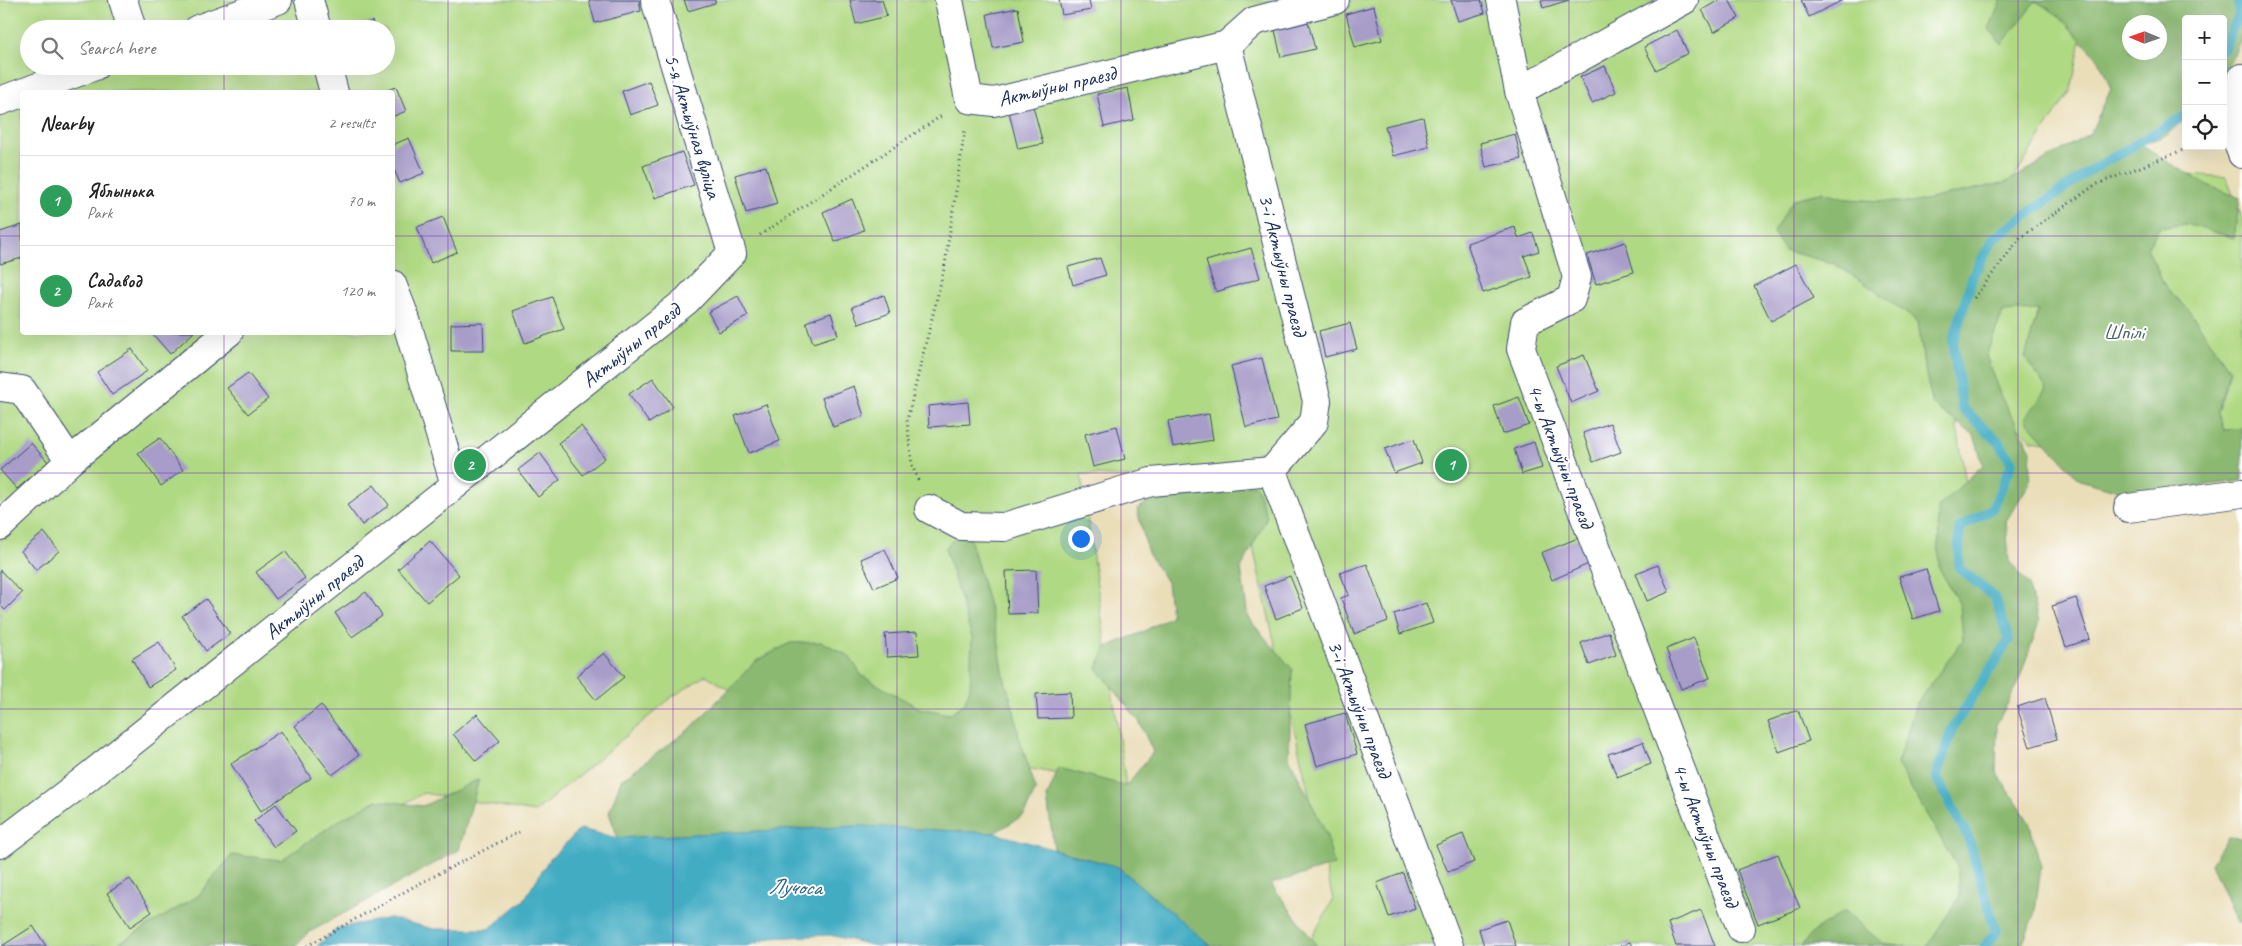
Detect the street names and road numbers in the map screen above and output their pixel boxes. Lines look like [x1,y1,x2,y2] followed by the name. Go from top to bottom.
[659,51,728,203] street label: 5-я Актыўная вуліца
[996,59,1121,112] street label: Актыўны праезд
[1253,191,1314,341] street label: 3-і Актыўны праезд
[576,296,688,393] street label: Актыўны праезд
[1522,380,1601,534] street label: 4-ы Актыўны праезд
[259,548,371,645] street label: Актыўны праезд
[1322,637,1399,784] street label: 3-і Актыўны праезд
[1667,759,1746,913] street label: 4-ы Актыўны праезд

